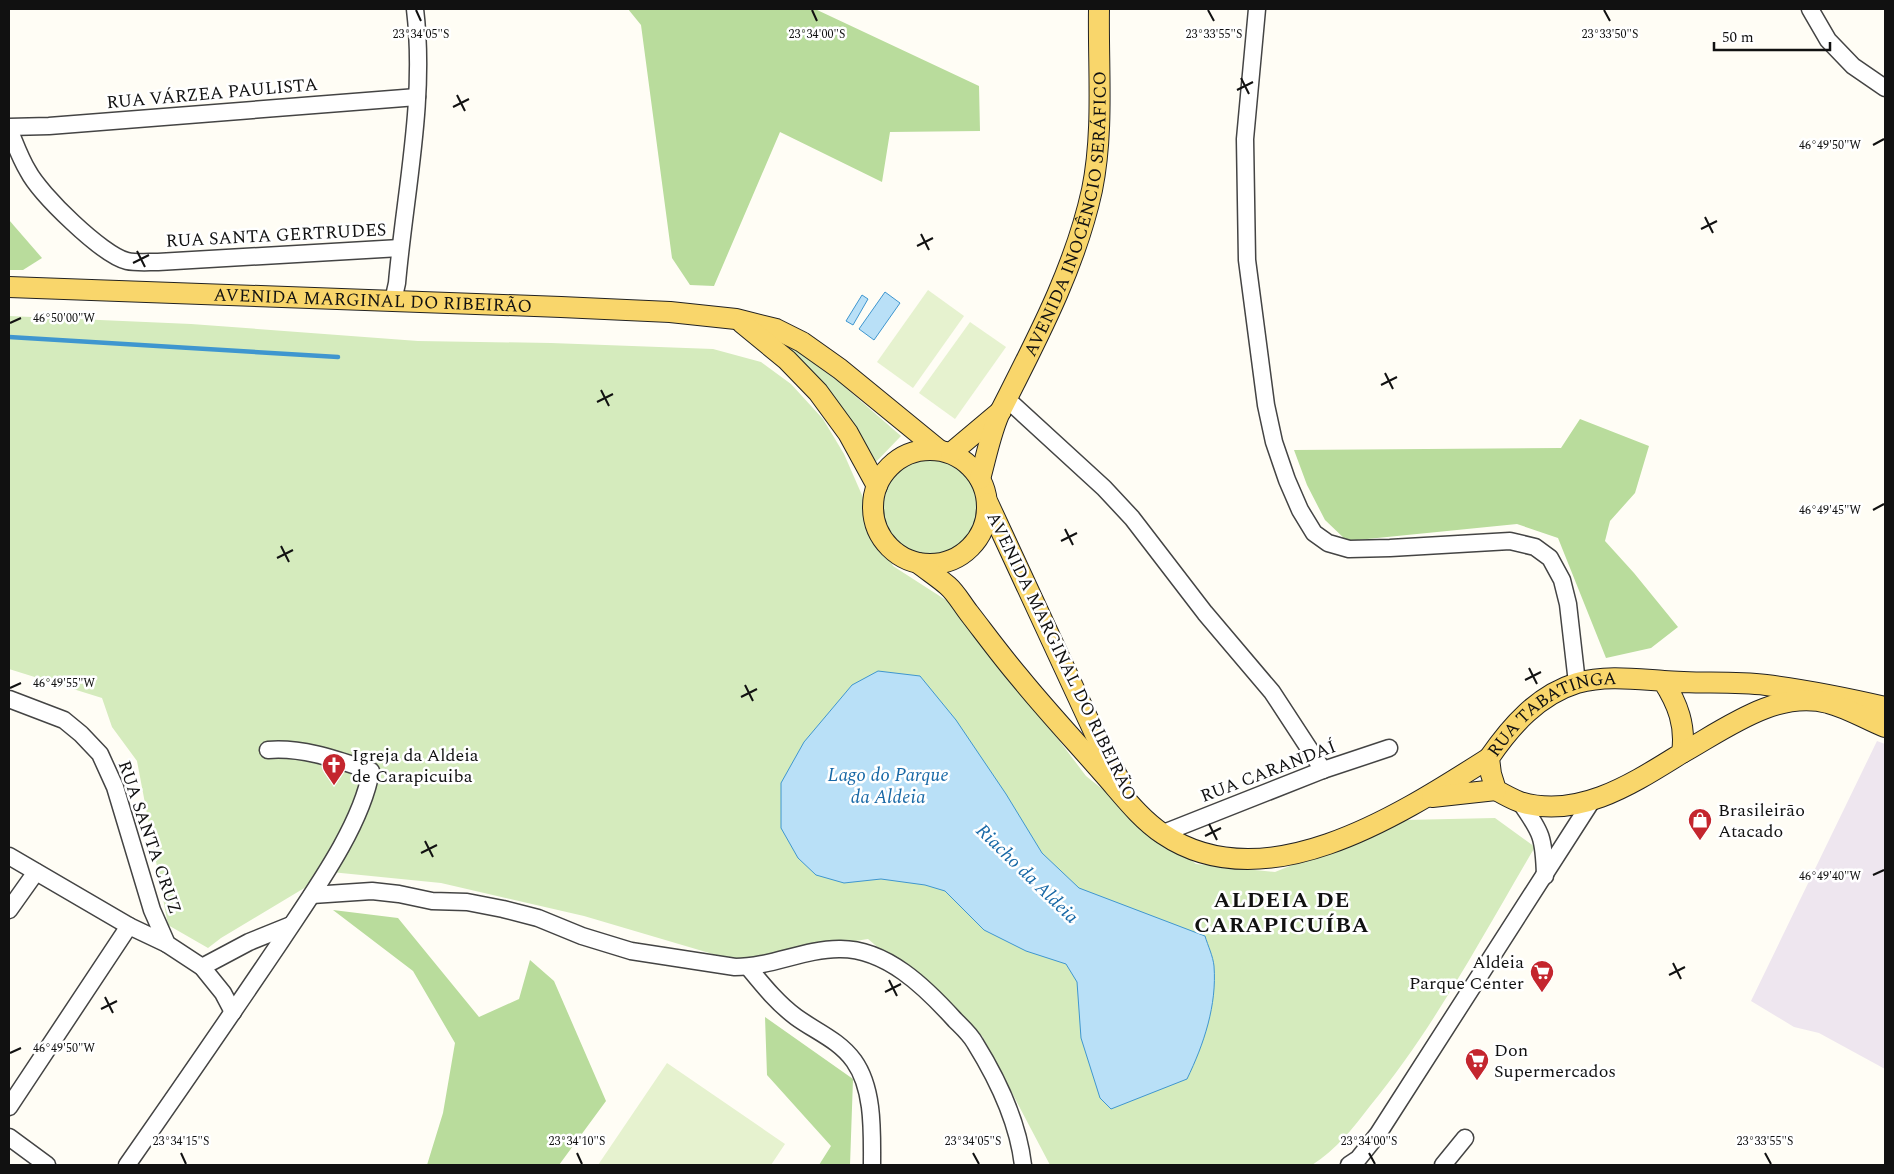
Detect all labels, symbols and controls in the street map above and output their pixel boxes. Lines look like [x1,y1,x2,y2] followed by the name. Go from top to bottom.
[1714,20,1830,52] scale bar
[393,25,449,44] text: 23°34'05"S
[789,25,845,44] text: 23°34'00"S
[1186,25,1242,44] text: 23°33'55"S
[1582,25,1638,44] text: 23°33'50"S
[1722,26,1754,49] text: 50 m
[105,71,319,116] street label: RUA VÁRZEA PAULISTA
[1017,71,1114,361] street label: AVENIDA INOCÊNCIO SERÁFICO
[1799,136,1861,155] text: 46°49'50"W
[165,216,387,255] street label: RUA SANTA GERTRUDES
[213,281,532,320] street label: AVENIDA MARGINAL DO RIBEIRÃO
[33,309,95,328] text: 46°50'00"W
[1799,501,1861,520] text: 46°49'45"W
[980,507,1144,805] street label: AVENIDA MARGINAL DO RIBEIRÃO
[1481,665,1617,763] street label: RUA TABATINGA
[33,674,95,693] text: 46°49'55"W
[1197,733,1340,810] street label: RUA CARANDAÍ
[352,742,479,790] place label: Igreja da Aldeia de Carapicuiba
[321,752,347,786] church icon: Igreja da Aldeia de Carapicuiba
[111,757,188,918] street label: RUA SANTA CRUZ
[827,761,949,812] water label: Lago do Parque da Aldeia
[1718,797,1805,845] place label: Brasileirão Atacado
[1687,807,1713,841] shop icon: Brasileirão Atacado
[969,817,1085,931] water label: Riacho da Aldeia
[1799,867,1861,886] text: 46°49'40"W
[1194,884,1370,942] district label: ALDEIA DE CARAPICUÍBA
[1409,949,1524,997] place label: Aldeia Parque Center
[1529,959,1555,993] supermarket icon: Aldeia Parque Center
[1494,1037,1616,1085] place label: Don Supermercados
[33,1039,95,1058] text: 46°49'50"W
[1464,1047,1490,1081] supermarket icon: Don Supermercados
[153,1132,209,1151] text: 23°34'15"S
[549,1132,605,1151] text: 23°34'10"S
[945,1132,1001,1151] text: 23°34'05"S
[1341,1132,1397,1151] text: 23°34'00"S
[1737,1132,1793,1151] text: 23°33'55"S

